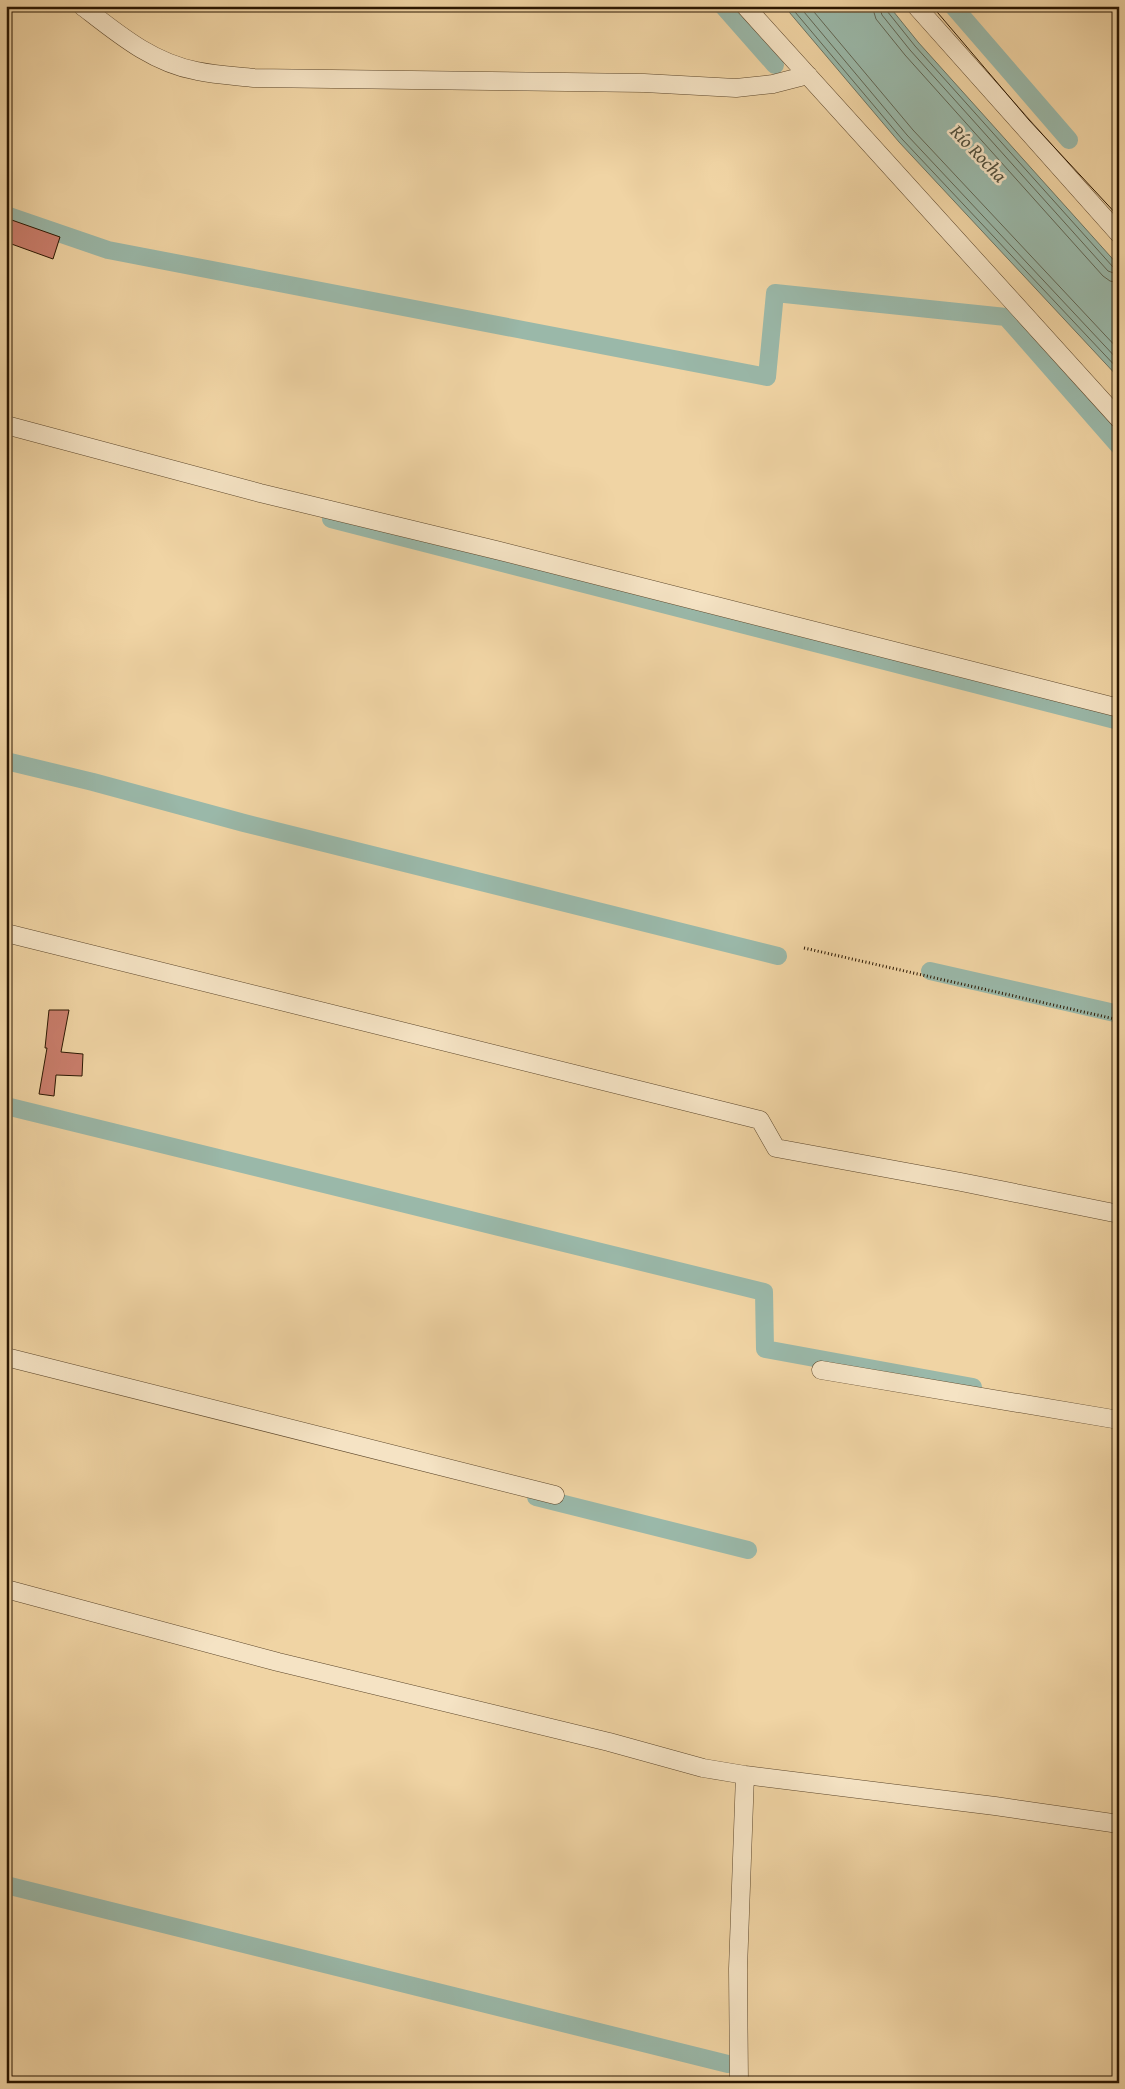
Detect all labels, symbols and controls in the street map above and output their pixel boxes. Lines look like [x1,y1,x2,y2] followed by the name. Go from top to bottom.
[944,117,1014,188] water label: Río Rocha

